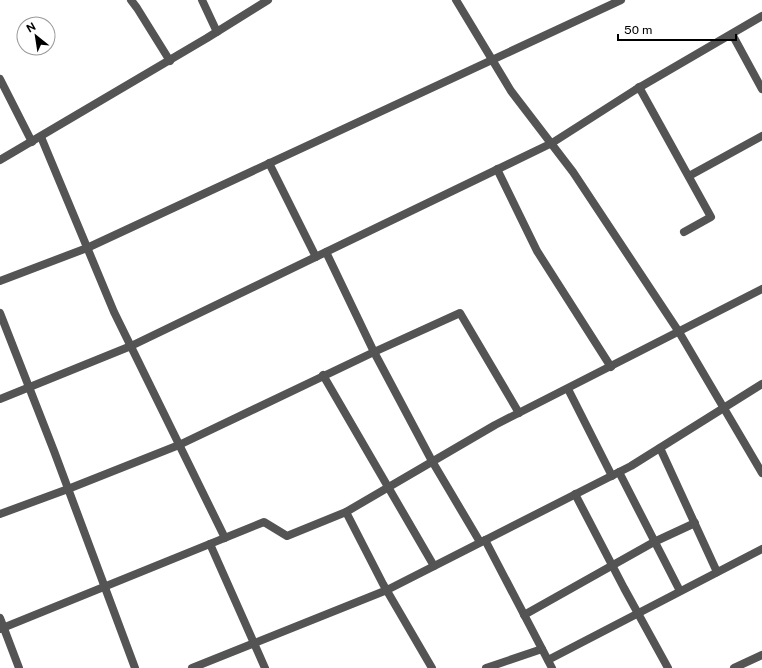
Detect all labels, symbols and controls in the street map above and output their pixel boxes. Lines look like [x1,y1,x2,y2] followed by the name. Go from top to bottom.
[16,16,56,56] north arrow
[618,16,736,42] scale bar
[24,20,38,35] text: N
[624,23,652,37] text: 50 m

